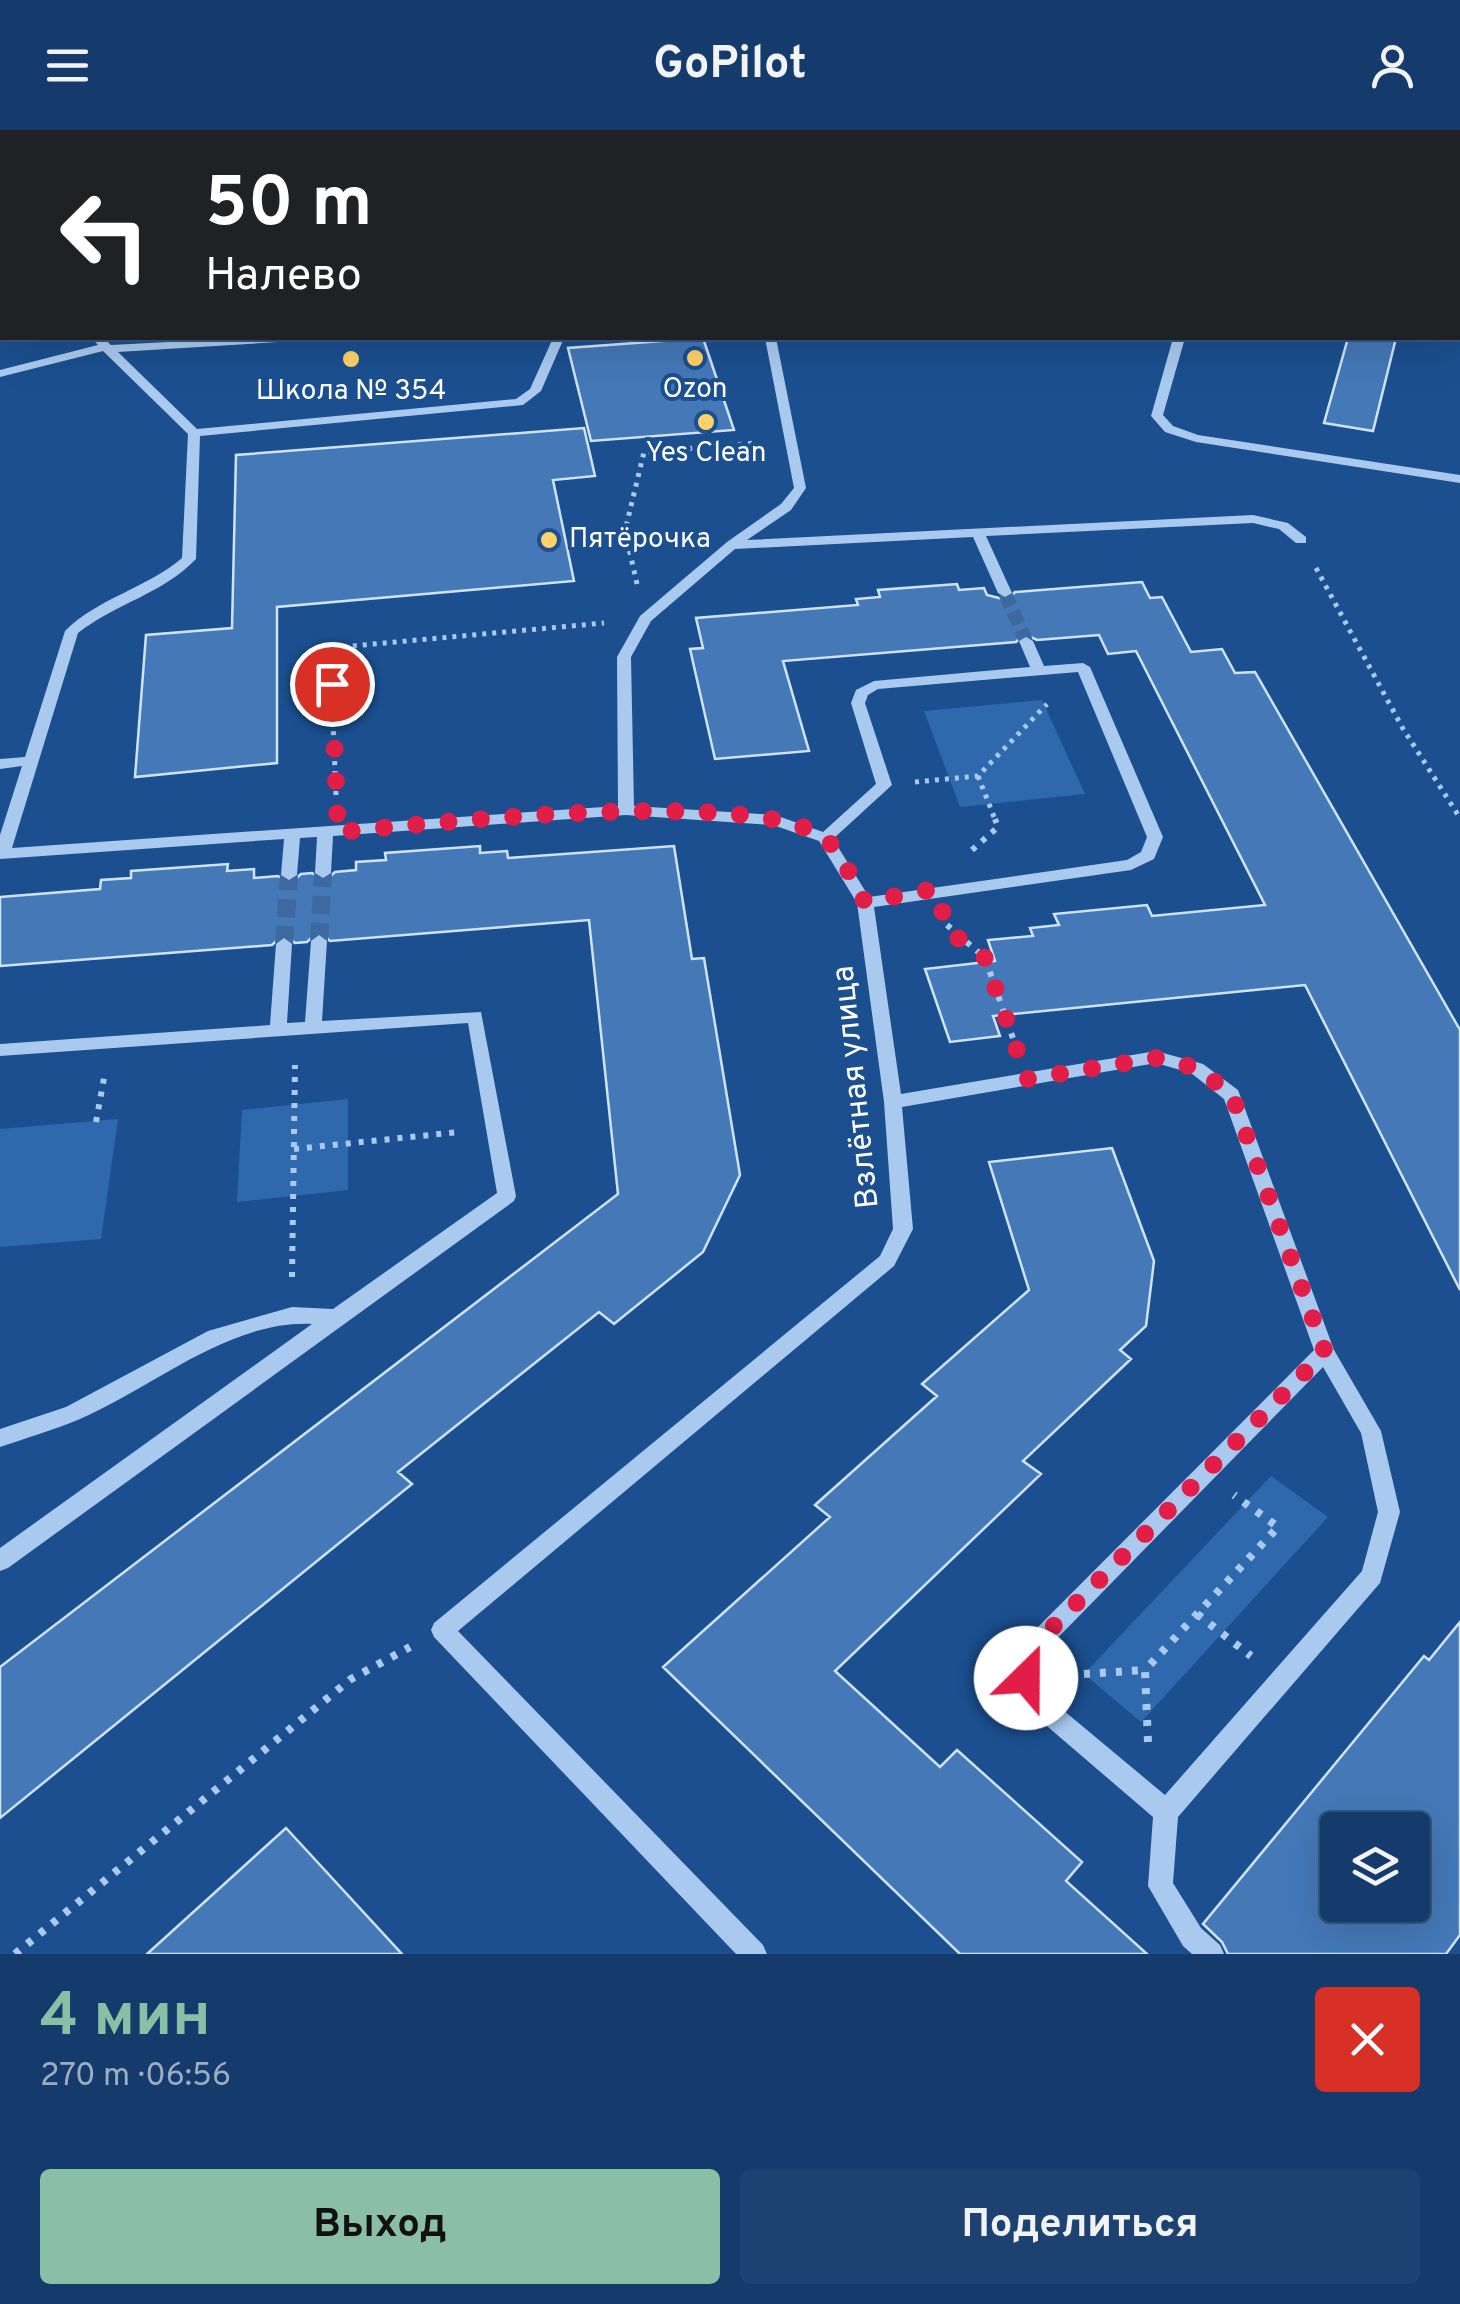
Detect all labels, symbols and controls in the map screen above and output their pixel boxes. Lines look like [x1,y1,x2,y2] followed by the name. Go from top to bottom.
[653,37,807,94] text: GoPilot
[40,38,95,93] icon: menu
[1365,38,1420,93] icon: person
[205,162,372,251] text: 50 m
[40,170,170,300] icon: left
[205,249,362,306] text: Налево
[684,347,706,369] marker: Ozon
[340,348,362,370] marker: Школа № 354
[662,372,728,408] place label: Ozon
[256,374,446,410] place label: Школа № 354
[695,411,717,433] marker: Yes Clean
[645,436,767,472] place label: Yes Clean
[569,522,711,558] place label: Пятёрочка
[538,529,560,551] marker: Пятёрочка
[290,642,375,727] pin
[305,657,360,712] icon: arrive
[824,964,890,1210] street label: Взлётная улица
[974,1626,1078,1730] position arrow
[1320,1812,1430,1922] map controls
[1320,1812,1430,1922] button: layers
[40,1981,210,2057] text: 4 мин
[1315,1987,1420,2092] button: close
[40,2057,231,2097] text: 270 m · 06:56
[40,2169,720,2284] button: Выход
[740,2169,1420,2284] button: Поделиться

